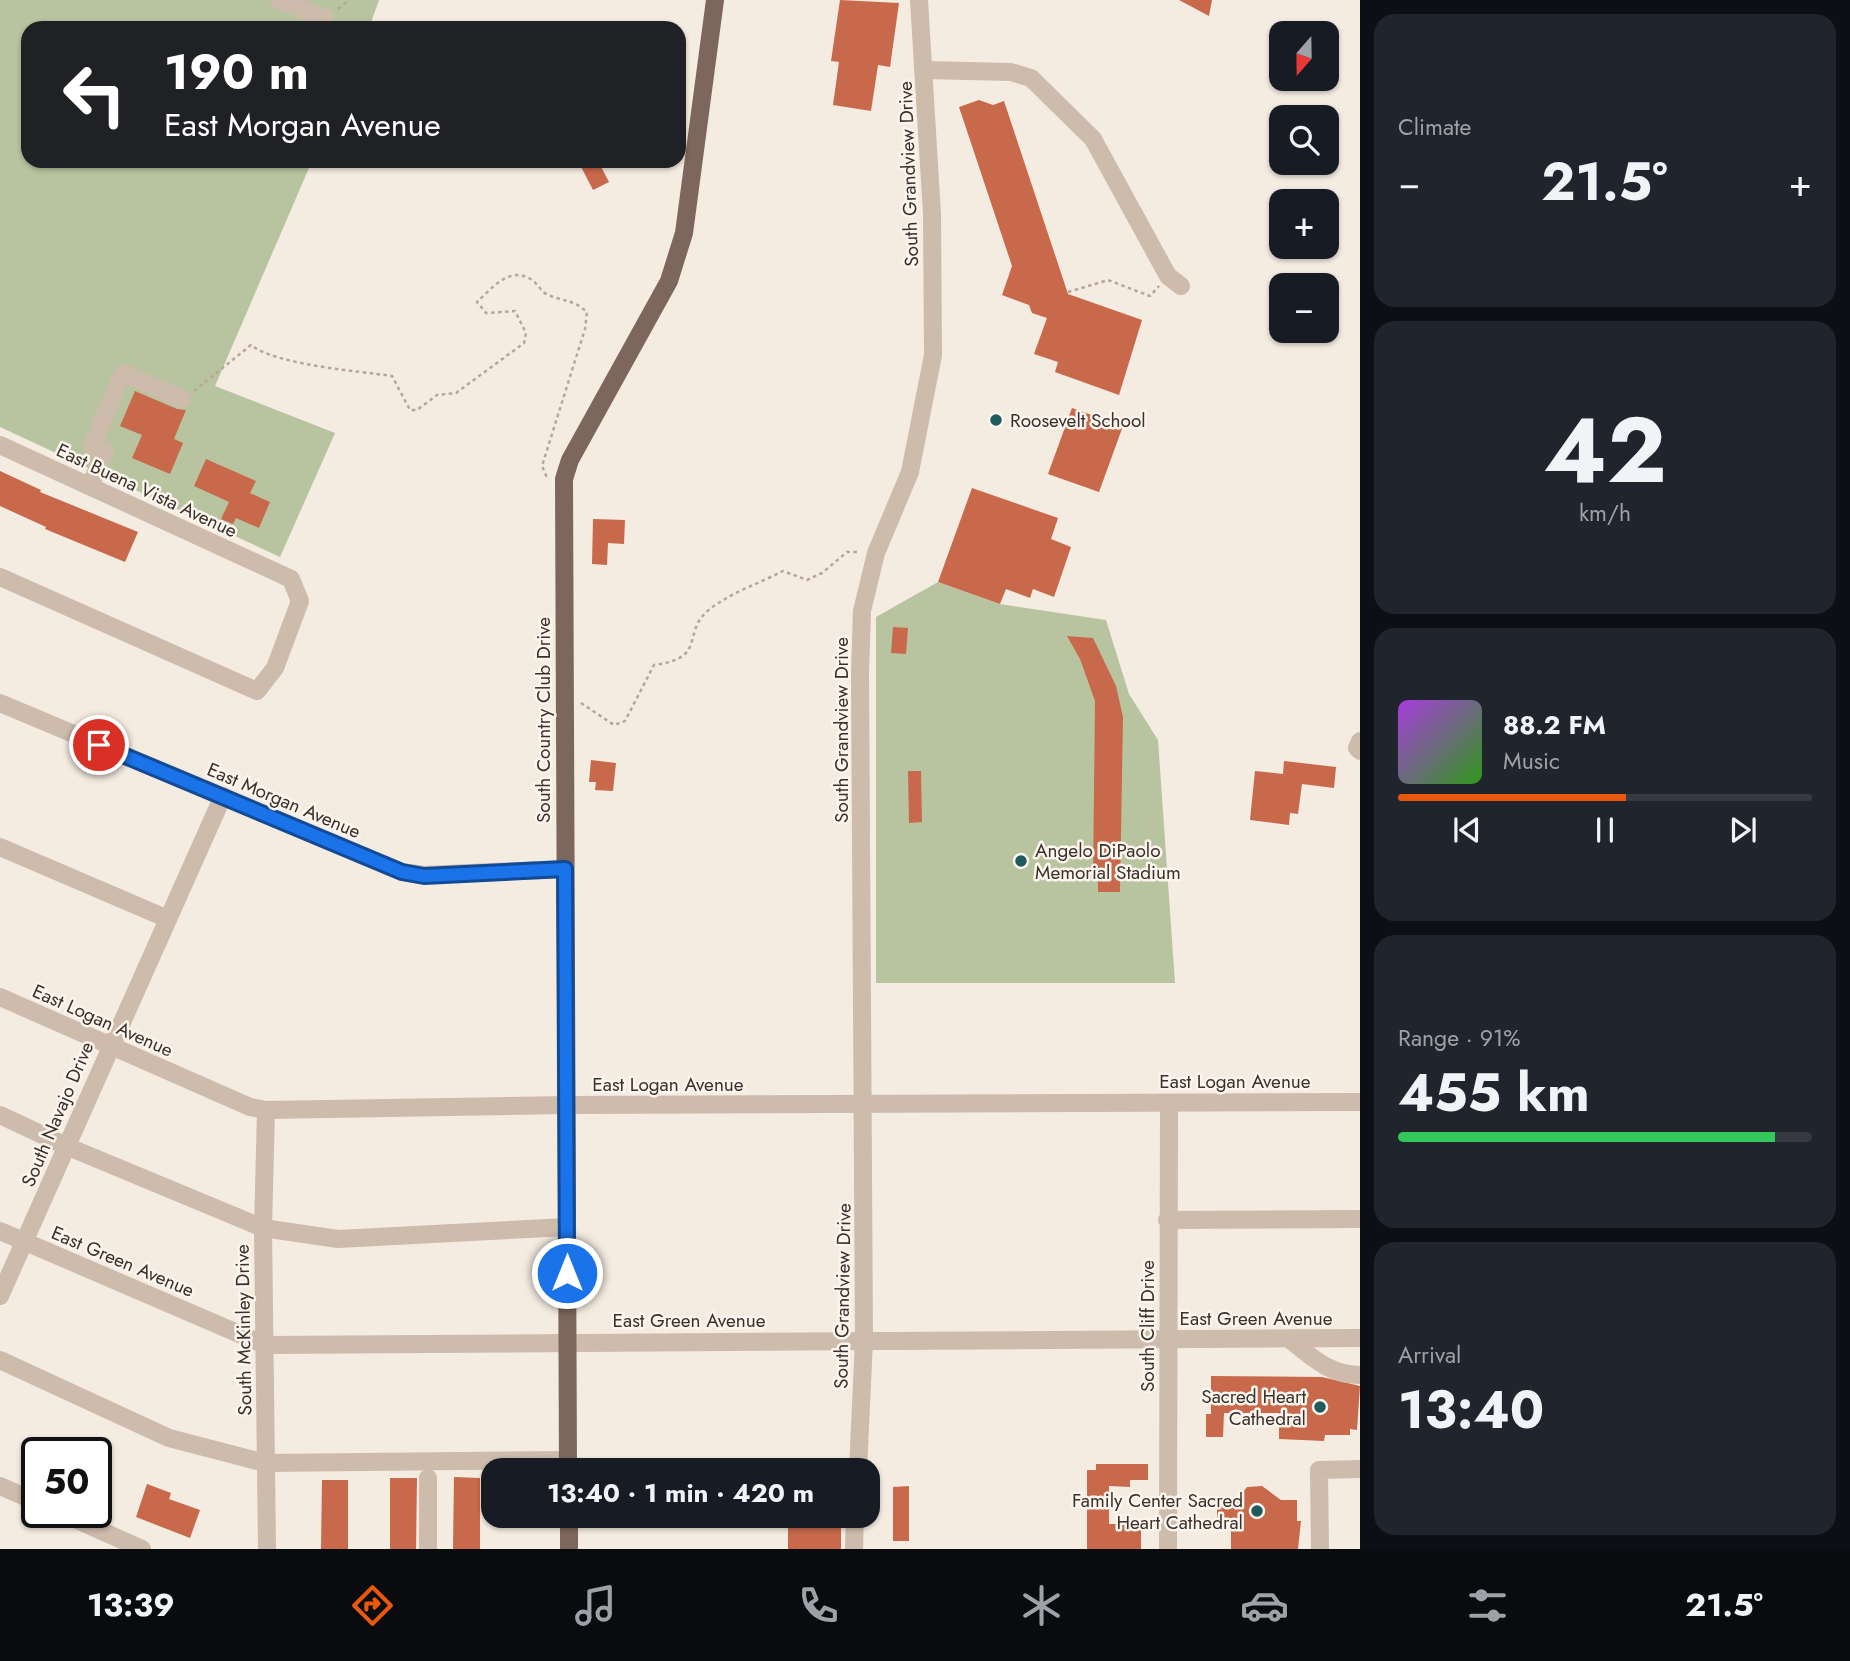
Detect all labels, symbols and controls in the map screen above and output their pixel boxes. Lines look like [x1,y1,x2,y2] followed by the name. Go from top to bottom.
[1269,21,1339,91] north arrow
[1269,21,1339,343] map controls
[164,37,309,107] text: 190 m
[49,49,140,140] icon: left
[892,80,925,267] street label: South Grandview Drive
[164,102,441,148] text: East Morgan Avenue
[1269,105,1339,175] button: search
[1398,110,1471,144] text: Climate
[1541,144,1668,220] text: 21.5°
[1398,155,1420,210] text: −
[1789,155,1812,210] text: +
[1269,189,1339,259] button: +
[1269,273,1339,343] button: −
[1543,385,1667,516] text: 42
[1010,407,1146,434] place label: Roosevelt School
[988,412,1004,428] marker: Roosevelt School
[52,437,242,544] street label: East Buena Vista Avenue
[1579,496,1631,530] text: km/h
[530,617,557,823] street label: South Country Club Drive
[828,637,855,823] street label: South Grandview Drive
[1503,706,1606,744] text: 88.2 FM
[69,715,129,775] pin
[80,726,118,764] icon: arrive
[1503,744,1560,778] text: Music
[203,756,365,845] street label: East Morgan Avenue
[1448,811,1486,849] icon: previous
[1586,811,1624,849] icon: pause
[1724,811,1762,849] icon: next
[1035,837,1181,886] place label: Angelo DiPaolo Memorial Stadium
[1013,853,1029,869] marker: Angelo DiPaolo Memorial Stadium
[28,977,178,1064] street label: East Logan Avenue
[1398,1021,1521,1055] text: Range · 91%
[15,1037,100,1191] street label: South Navajo Drive
[1398,1055,1590,1131] text: 455 km
[1159,1068,1311,1095] street label: East Logan Avenue
[592,1071,744,1098] street label: East Logan Avenue
[827,1203,858,1389] street label: South Grandview Drive
[47,1219,199,1304] street label: East Green Avenue
[530,1236,604,1310] position arrow
[229,1244,258,1416] street label: South McKinley Drive
[1134,1260,1161,1392] street label: South Cliff Drive
[1180,1305,1333,1332] street label: East Green Avenue
[613,1307,766,1334] street label: East Green Avenue
[1398,1338,1461,1372] text: Arrival
[1398,1372,1544,1448] text: 13:40
[1201,1383,1306,1432] place label: Sacred Heart Cathedral
[1312,1399,1328,1415] marker: Sacred Heart Cathedral
[21,1437,112,1528] speed limit sign: 50
[547,1474,814,1512] text: 13:40 · 1 min · 420 m
[1072,1487,1243,1536] place label: Family Center Sacred Heart Cathedral
[1249,1503,1265,1519] marker: Family Center Sacred Heart Cathedral
[348,1581,397,1630] icon: directions
[571,1581,620,1630] icon: music
[794,1581,843,1630] icon: phone
[1017,1581,1066,1630] icon: climate
[1240,1581,1289,1630] icon: car
[1463,1581,1512,1630] icon: filters
[87,1582,175,1628] text: 13:39
[1685,1582,1763,1628] text: 21.5°

